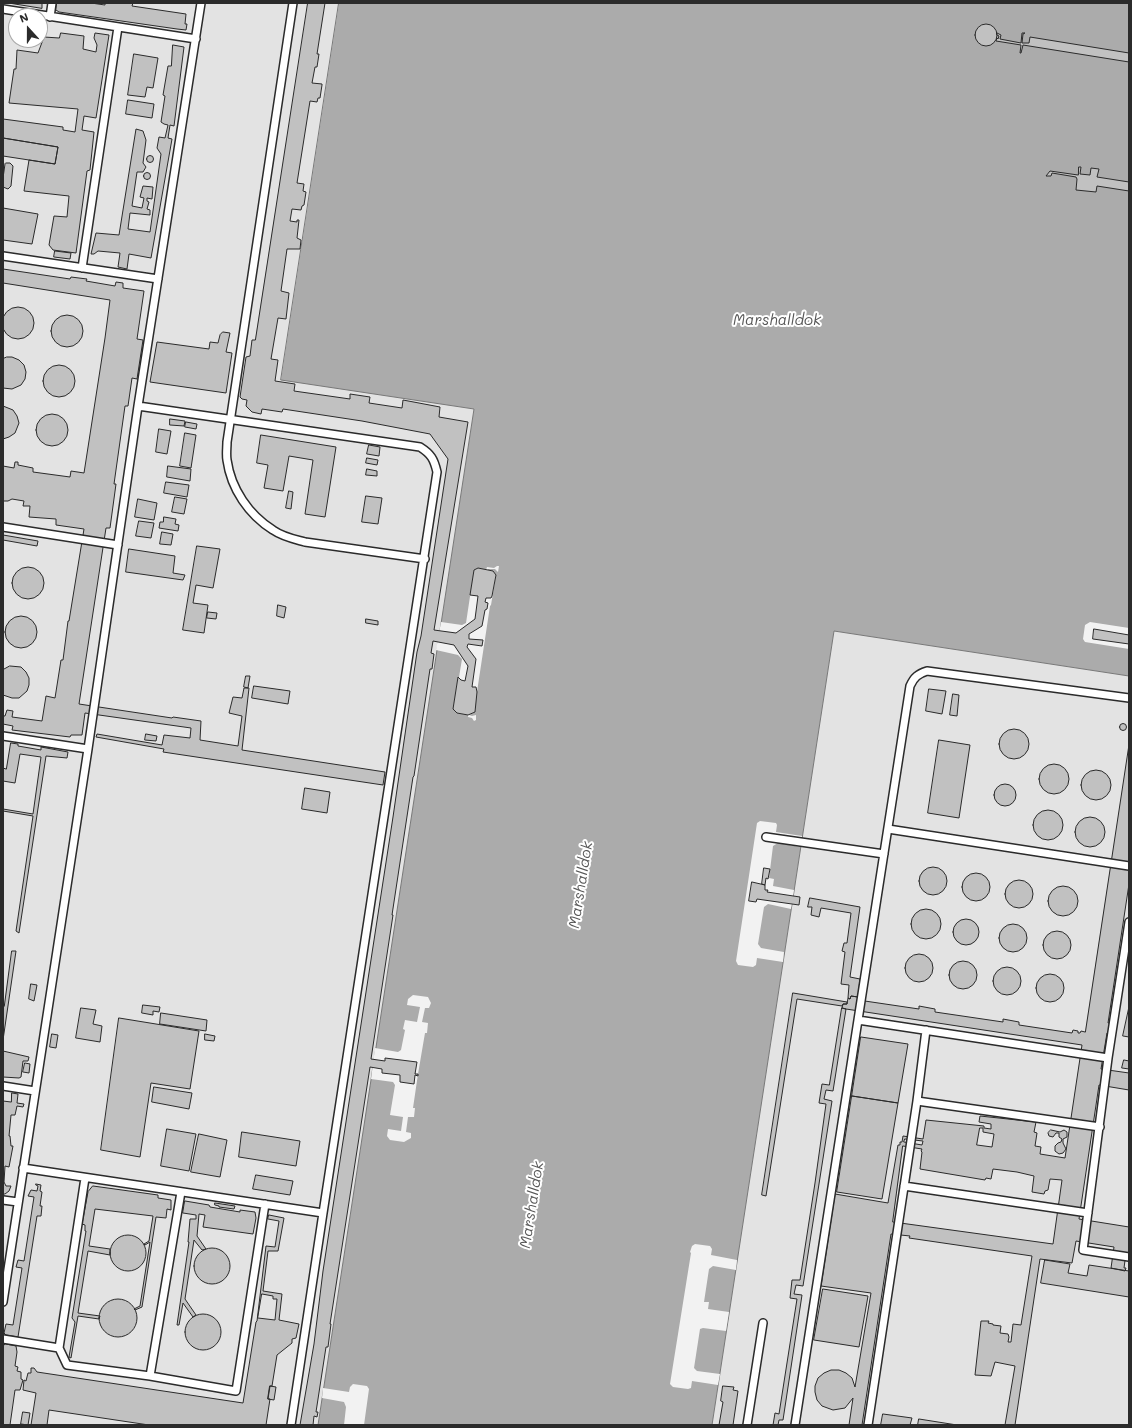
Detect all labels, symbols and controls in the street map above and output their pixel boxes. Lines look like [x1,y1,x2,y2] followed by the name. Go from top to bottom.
[8,8,48,48] north arrow
[17,9,30,26] text: N
[733,311,821,329] water label: Marshalldok
[565,840,597,930] water label: Marshalldok
[516,1160,548,1250] water label: Marshalldok

